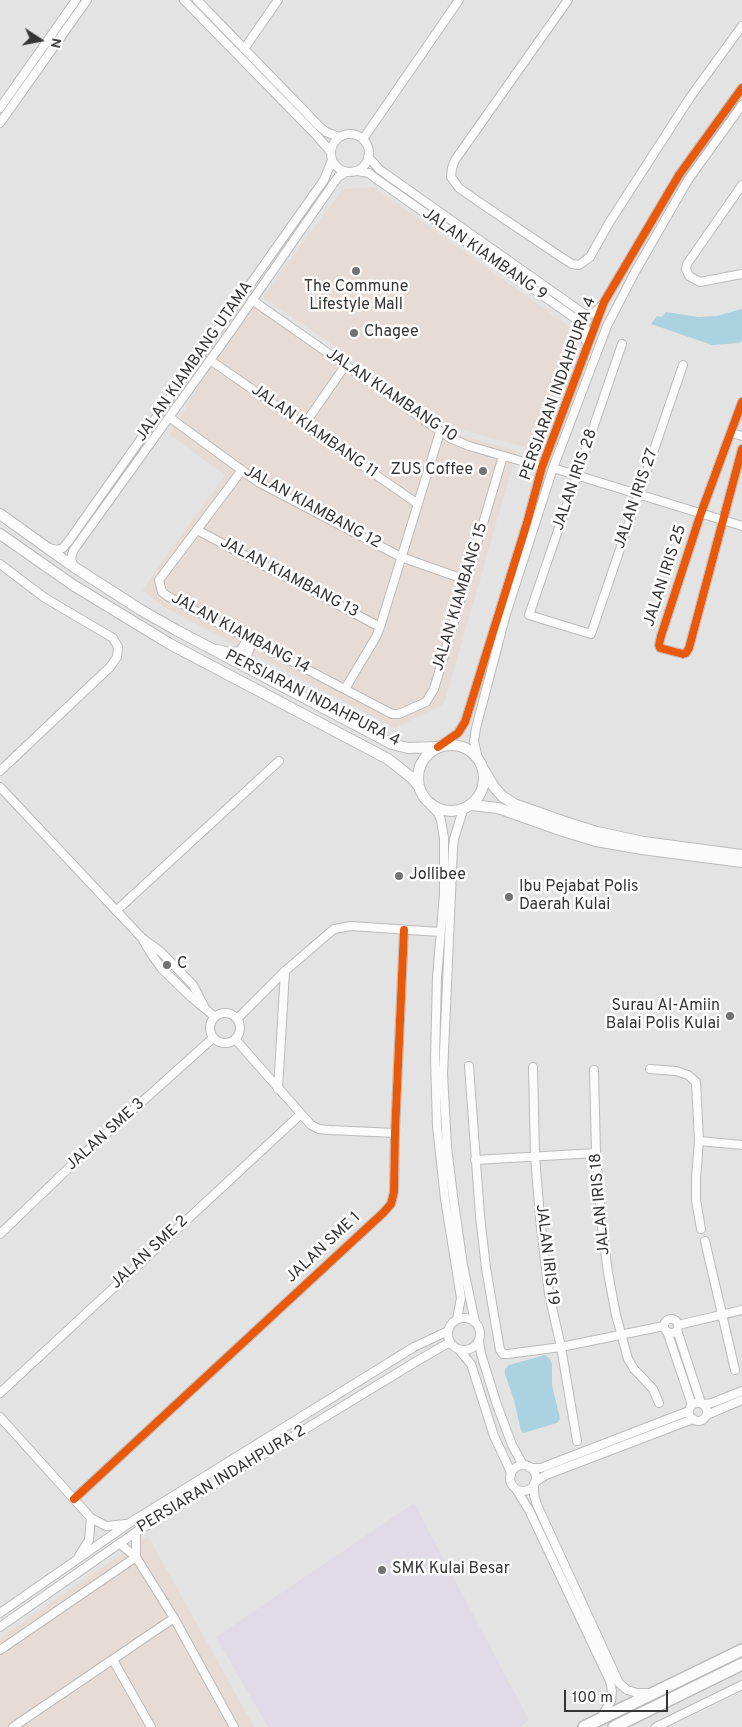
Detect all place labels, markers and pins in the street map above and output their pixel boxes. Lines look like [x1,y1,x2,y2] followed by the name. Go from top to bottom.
[350,265,362,277] marker: The Commune Lifestyle Mall
[304,278,408,316] place label: The Commune Lifestyle Mall
[364,323,419,343] place label: Chagee
[348,327,360,339] marker: Chagee
[391,461,473,481] place label: ZUS Coffee
[477,465,489,477] marker: ZUS Coffee
[409,866,466,886] place label: Jollibee
[393,870,405,882] marker: Jollibee
[519,878,639,916] place label: Ibu Pejabat Polis Daerah Kulai
[503,891,515,903] marker: Ibu Pejabat Polis Daerah Kulai
[177,955,187,975] place label: C
[161,959,173,971] marker: C
[606,997,720,1035] place label: Surau Al-Amiin Balai Polis Kulai
[724,1010,736,1022] marker: Surau Al-Amiin Balai Polis Kulai
[392,1560,510,1580] place label: SMK Kulai Besar
[376,1564,388,1576] marker: SMK Kulai Besar

